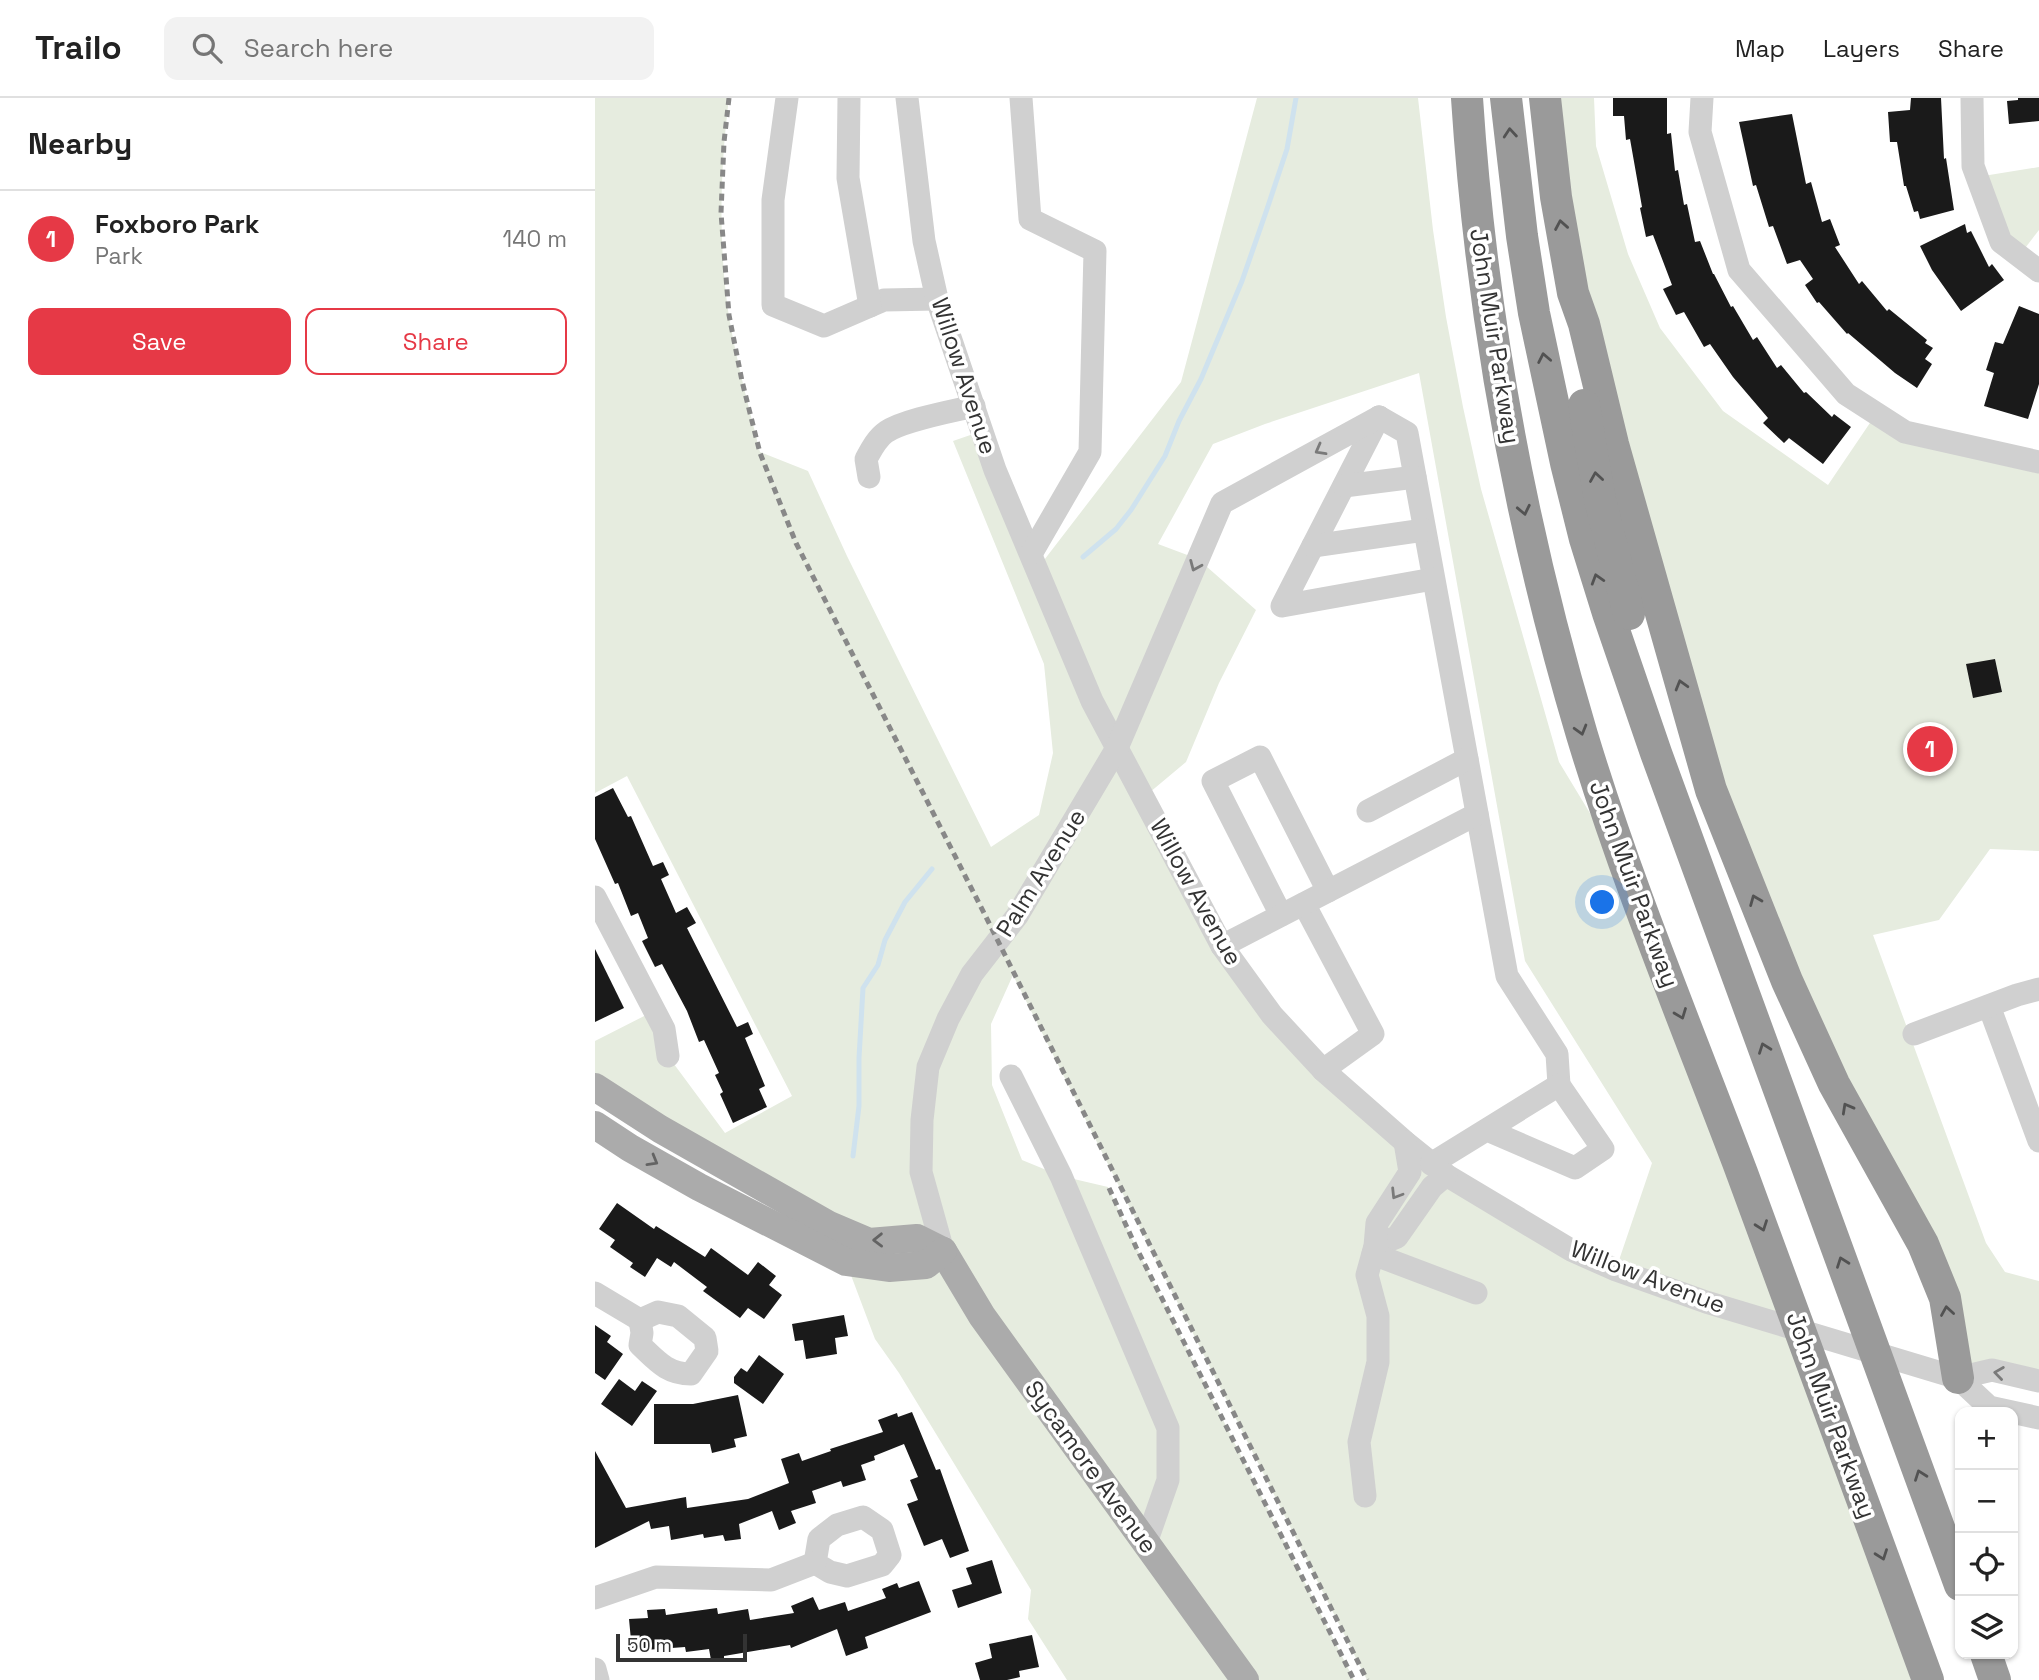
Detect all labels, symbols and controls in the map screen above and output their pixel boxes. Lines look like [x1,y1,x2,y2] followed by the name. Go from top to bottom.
[164,17,654,80] search box
[35,27,122,69] text: Trailo
[188,29,226,67] icon: search
[244,31,394,65] text: Search here
[1735,33,1785,64] text: Map
[1823,33,1900,64] text: Layers
[1938,33,2004,64] text: Share
[28,124,132,163] text: Nearby
[1502,127,1517,139] one-way arrow
[95,207,260,241] text: Foxboro Park
[1554,219,1569,231] one-way arrow
[46,224,56,254] text: 1
[503,224,567,254] text: 140 m
[1463,226,1528,446] street label: John Muir Parkway
[95,241,143,271] text: Park
[925,294,1004,458] street label: Willow Avenue
[28,308,291,375] button: Save
[305,308,567,375] button: Share
[1537,352,1552,364] one-way arrow
[1314,442,1327,455] one-way arrow
[1589,471,1604,483] one-way arrow
[1516,504,1531,516] one-way arrow
[1190,559,1204,571] one-way arrow
[1591,573,1606,585] one-way arrow
[1674,679,1689,691] one-way arrow
[1907,723,1953,775] pin: 1
[1573,724,1587,736] one-way arrow
[1583,776,1686,991] street label: John Muir Parkway
[989,803,1092,942] street label: Palm Avenue
[1143,813,1250,971] street label: Willow Avenue
[1585,885,1619,919] your location
[1749,895,1763,907] one-way arrow
[1673,1007,1687,1019] one-way arrow
[1758,1042,1772,1054] one-way arrow
[1842,1102,1855,1115] one-way arrow
[646,1153,658,1166] one-way arrow
[1391,1187,1404,1200] one-way arrow
[1753,1220,1767,1232] one-way arrow
[872,1232,883,1248] one-way arrow
[1567,1233,1730,1320] street label: Willow Avenue
[1836,1256,1850,1268] one-way arrow
[1940,1305,1955,1317] one-way arrow
[1780,1307,1883,1522] street label: John Muir Parkway
[1993,1365,2004,1380] one-way arrow
[1018,1374,1165,1559] street label: Sycamore Avenue
[1955,1407,2018,1659] map controls
[1955,1407,2018,1470] button: +
[1914,1470,1928,1482] one-way arrow
[1955,1470,2018,1533] button: −
[1955,1533,2018,1596] button: locate
[1874,1548,1888,1560] one-way arrow
[1955,1596,2018,1659] button: layers
[616,1631,747,1663] scale bar
[627,1633,672,1658] text: 50 m

